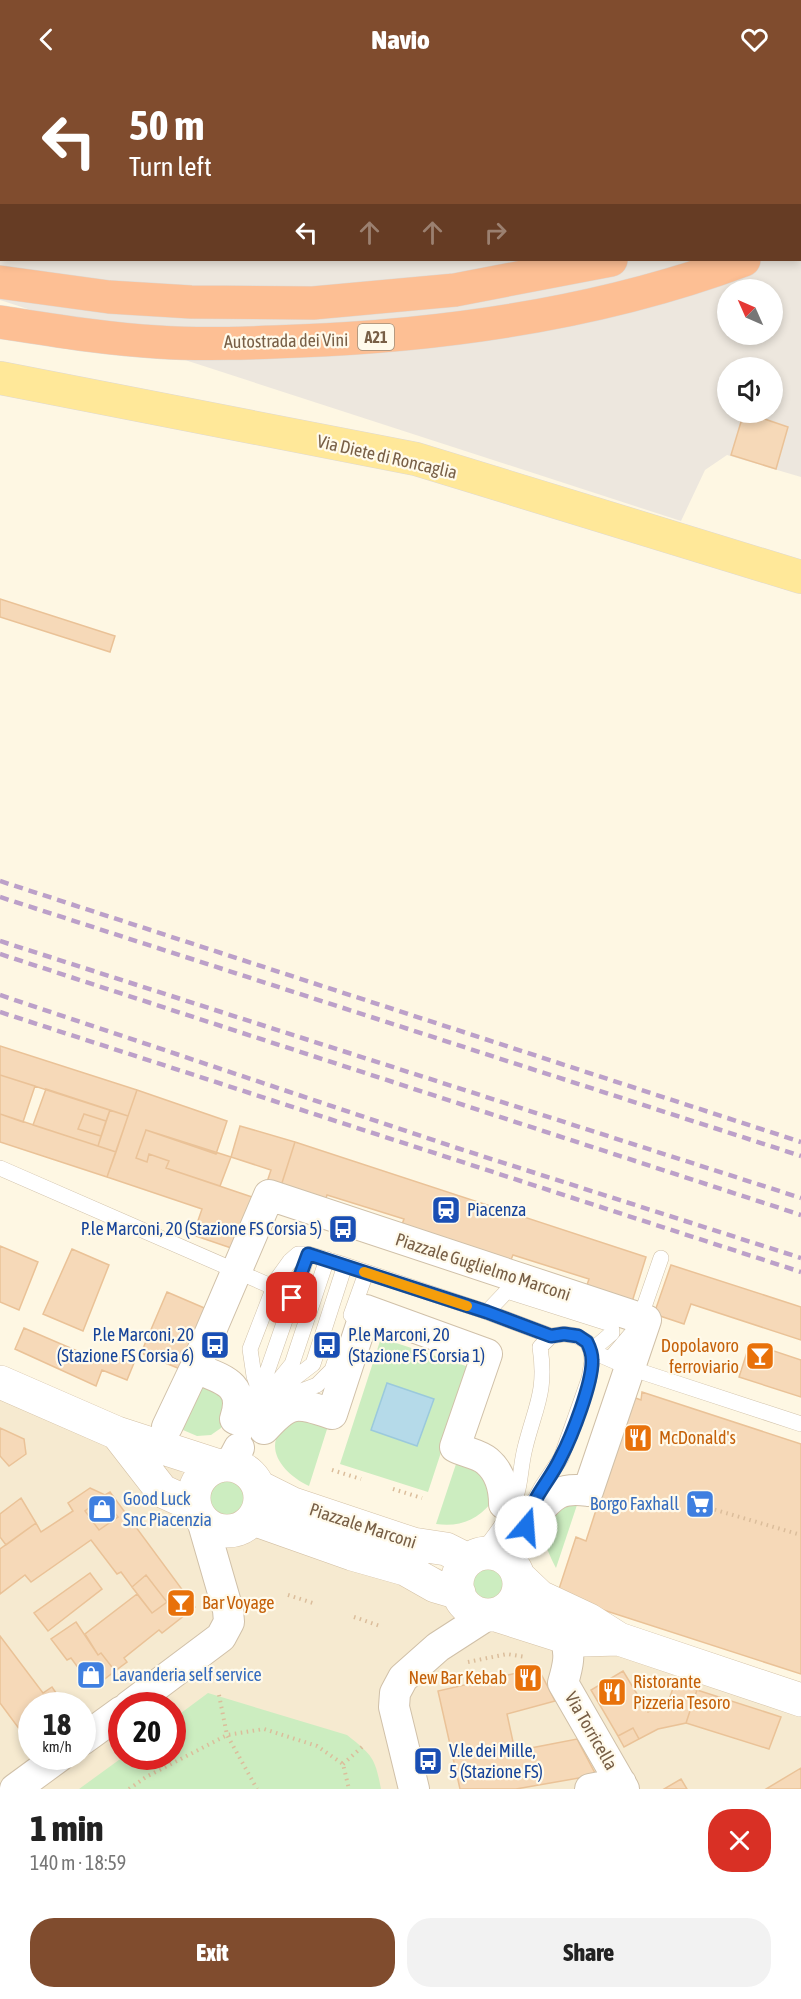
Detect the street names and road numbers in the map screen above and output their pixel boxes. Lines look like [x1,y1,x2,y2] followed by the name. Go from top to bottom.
[358,324,394,350] road number: A21
[224,329,348,352] street label: Autostrada dei Vini
[315,430,459,483] street label: Via Diete di Roncaglia
[393,1228,573,1305] street label: Piazzale Guglielmo Marconi
[307,1498,419,1553] street label: Piazzale Marconi
[561,1688,622,1773] street label: Via Torricella

